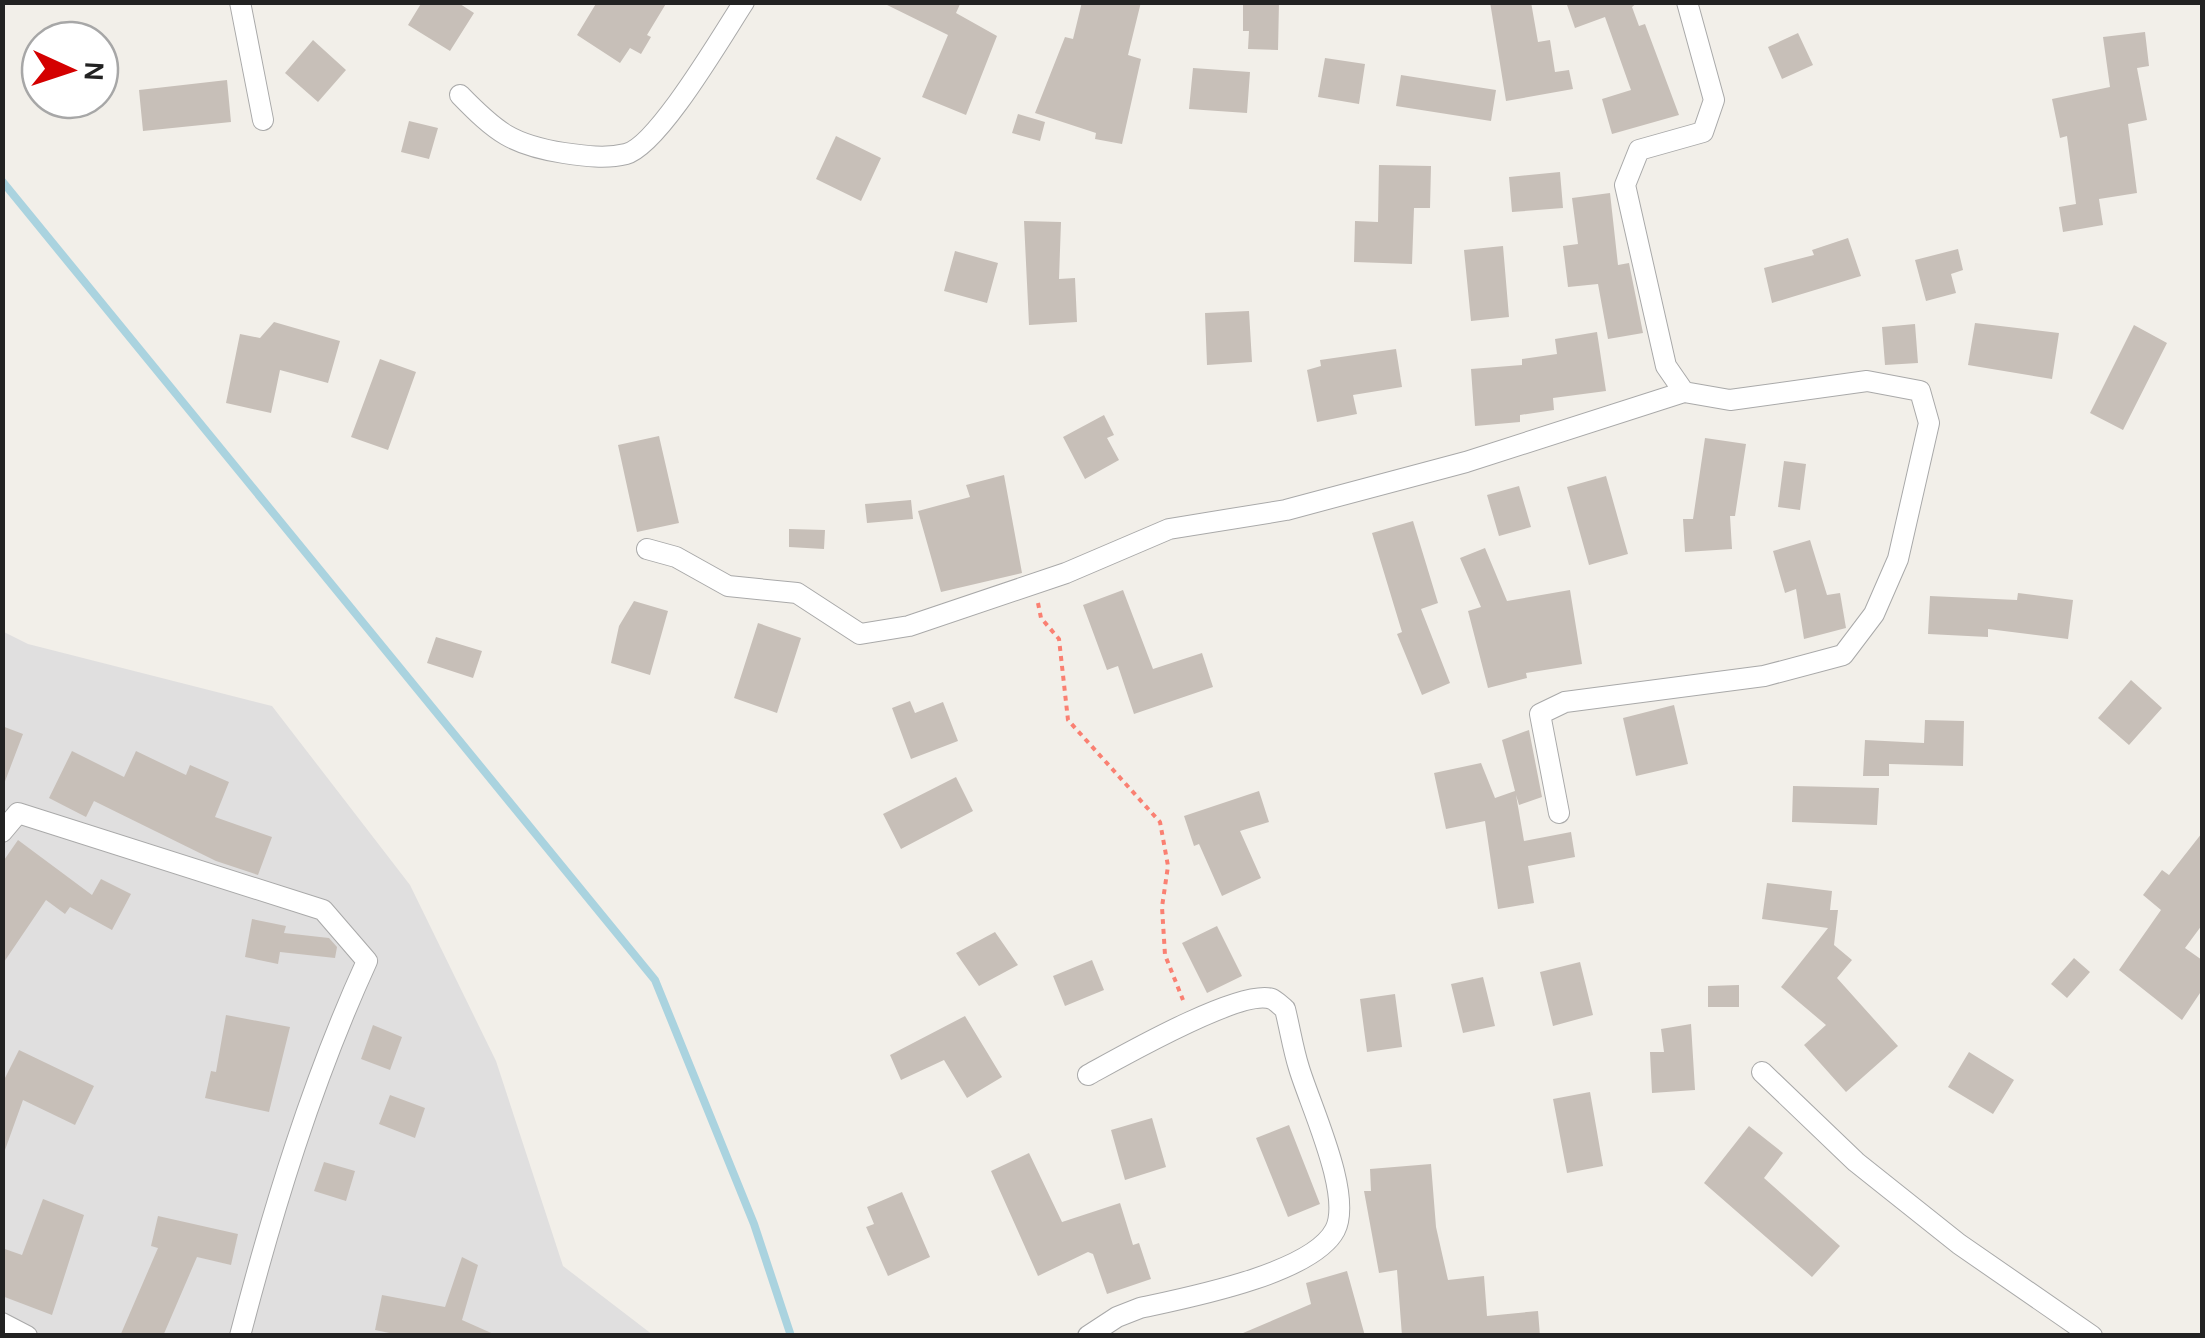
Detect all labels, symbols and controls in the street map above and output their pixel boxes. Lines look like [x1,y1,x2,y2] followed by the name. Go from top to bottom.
[20,20,120,120] north arrow
[77,60,111,82] text: N

